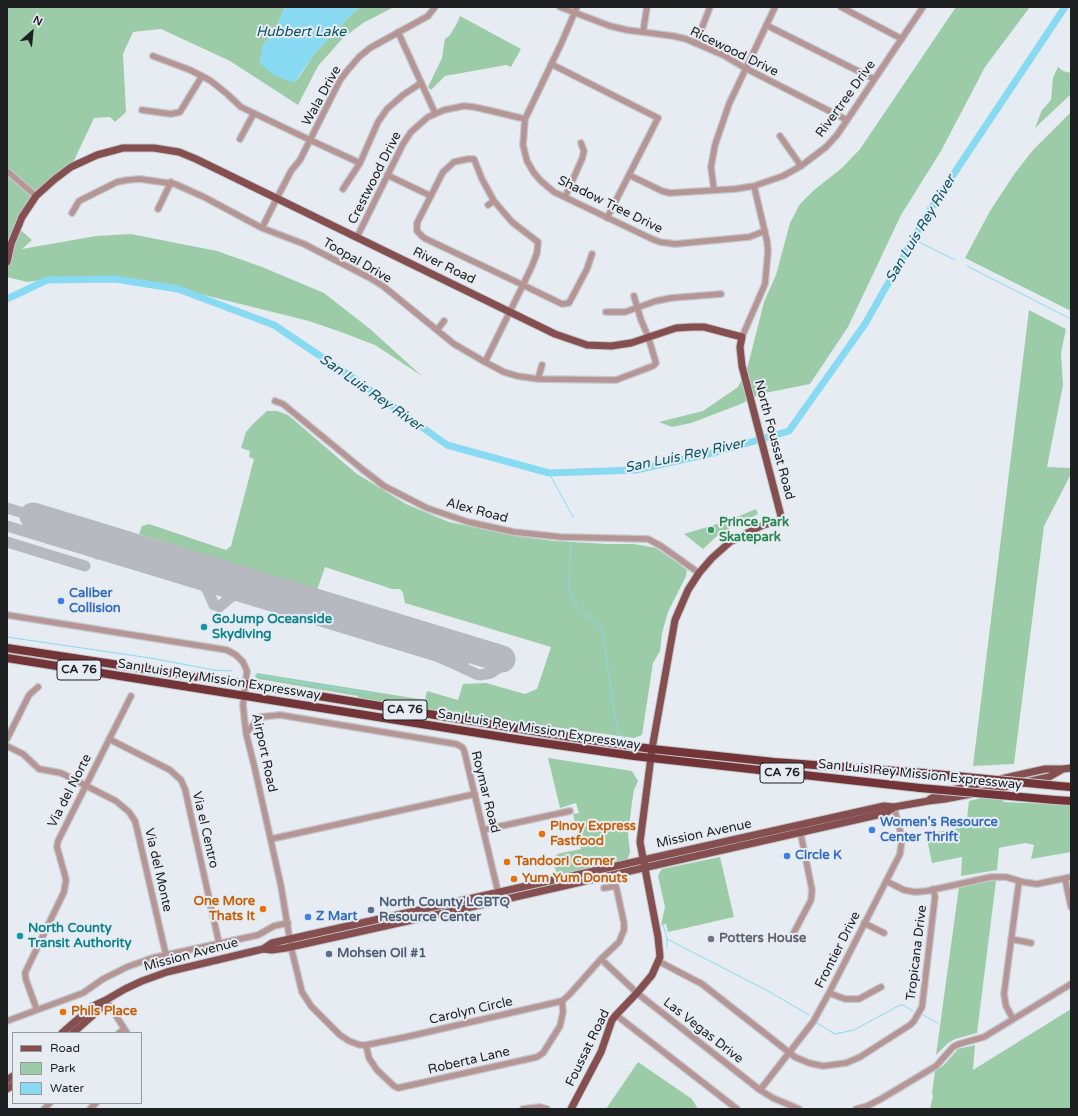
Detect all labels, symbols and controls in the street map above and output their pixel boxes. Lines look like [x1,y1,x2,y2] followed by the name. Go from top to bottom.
[12,12,52,52] north arrow
[31,13,45,29] text: N
[256,24,346,40] water label: Hubbert Lake
[687,24,781,80] street label: Ricewood Drive
[813,57,879,141] street label: Rivertree Drive
[299,63,345,129] street label: Wala Drive
[345,129,405,227] street label: Crestwood Drive
[882,172,960,286] water label: San Luis Rey River
[555,173,665,237] street label: Shadow Tree Drive
[320,235,394,287] street label: Toopal Drive
[410,244,478,288] street label: River Road
[316,351,426,435] water label: San Luis Rey River
[751,378,797,502] street label: North Foussat Road
[624,435,746,477] water label: San Luis Rey River
[444,495,510,527] street label: Alex Road
[719,515,789,546] place label: Prince Park Skatepark
[706,525,716,535] marker: Prince Park Skatepark
[69,586,121,617] place label: Caliber Collision
[56,596,66,606] marker: Caliber Collision
[212,612,332,643] place label: GoJump Oceanside Skydiving
[199,622,209,632] marker: GoJump Oceanside Skydiving
[117,656,321,704] street label: San Luis Rey Mission Expressway
[57,660,101,680] road number: CA 76
[383,700,427,720] road number: CA 76
[437,706,641,754] street label: San Luis Rey Mission Expressway
[248,712,280,794] street label: Airport Road
[467,749,503,835] street label: Roymar Road
[45,752,95,830] street label: Via del Norte
[817,757,1023,793] street label: San Luis Rey Mission Expressway
[760,763,804,783] road number: CA 76
[189,790,221,870] street label: Via el Centro
[880,815,998,846] place label: Women's Resource Center Thrift
[655,816,753,852] street label: Mission Avenue
[550,819,636,850] place label: Pinoy Express Fastfood
[867,825,877,835] marker: Women's Resource Center Thrift
[141,827,175,913] street label: Via del Monte
[537,829,547,839] marker: Pinoy Express Fastfood
[795,848,842,864] place label: Circle K
[782,851,792,861] marker: Circle K
[515,854,615,870] place label: Tandoori Corner
[502,857,512,867] marker: Tandoori Corner
[522,871,628,887] place label: Yum Yum Donuts
[509,874,519,884] marker: Yum Yum Donuts
[193,894,255,925] place label: One More Thats It
[379,895,510,926] place label: North County LGBTQ Resource Center
[258,904,268,914] marker: One More Thats It
[903,904,931,1002] street label: Tropicana Drive
[366,905,376,915] marker: North County LGBTQ Resource Center
[316,909,357,925] place label: Z Mart
[812,909,864,991] street label: Frontier Drive
[303,912,313,922] marker: Z Mart
[28,921,131,952] place label: North County Transit Authority
[15,931,25,941] marker: North County Transit Authority
[719,931,806,947] place label: Potters House
[706,934,716,944] marker: Potters House
[142,935,240,975] street label: Mission Avenue
[337,946,426,962] place label: Mohsen Oil #1
[324,949,334,959] marker: Mohsen Oil #1
[428,994,514,1028] street label: Carolyn Circle
[660,995,746,1067] street label: Las Vegas Drive
[71,1004,137,1020] place label: Phils Place
[58,1007,68,1017] marker: Phils Place
[563,1007,613,1089] street label: Foussat Road
[12,1032,142,1104] legend
[50,1041,80,1055] text: Road
[427,1044,511,1078] street label: Roberta Lane
[50,1061,76,1075] text: Park
[50,1081,84,1095] text: Water

